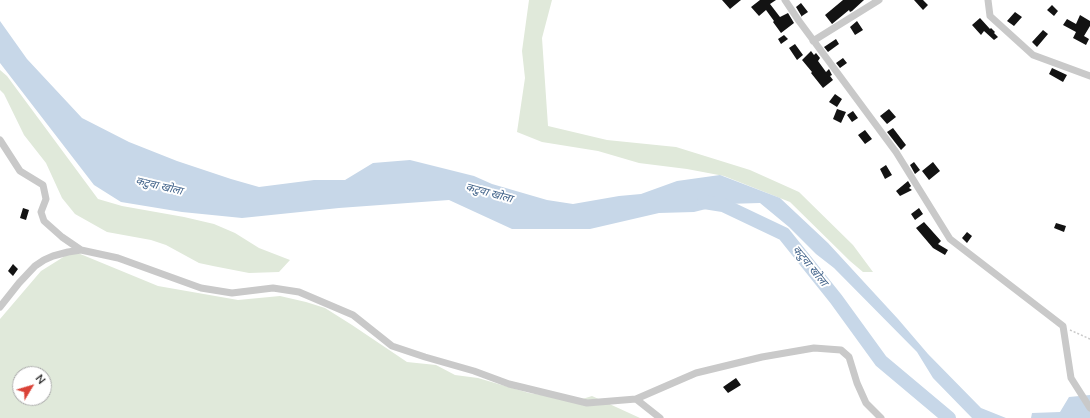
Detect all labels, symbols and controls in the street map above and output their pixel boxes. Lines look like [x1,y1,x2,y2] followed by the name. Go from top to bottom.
[134,174,184,198] water label: कटुवा खोला
[464,180,514,206] water label: कटुवा खोला
[790,243,830,289] water label: कटुवा खोला
[12,366,52,406] north arrow
[33,372,49,387] text: N

